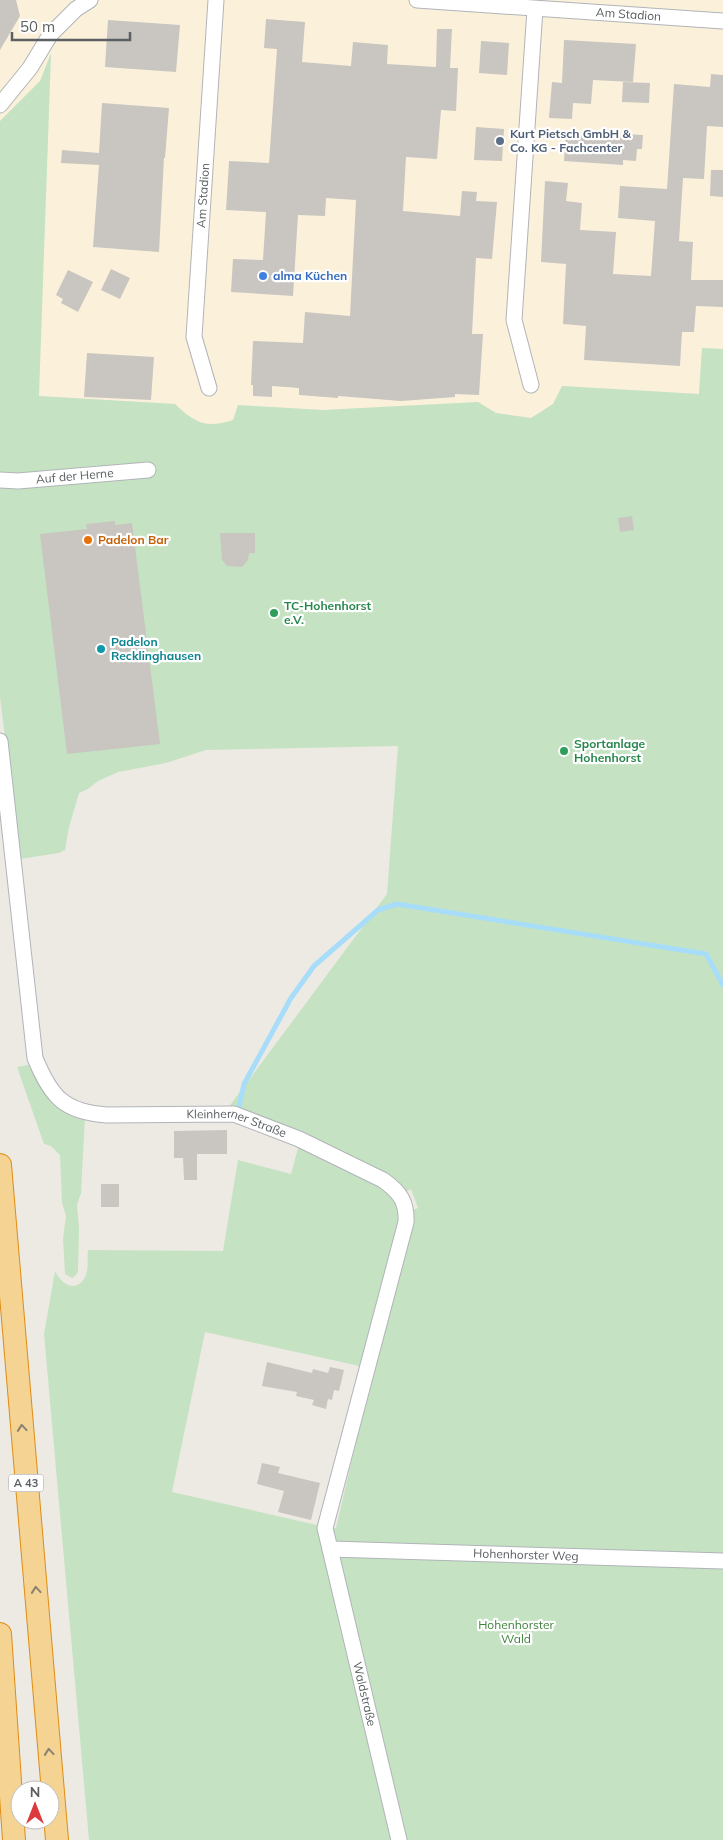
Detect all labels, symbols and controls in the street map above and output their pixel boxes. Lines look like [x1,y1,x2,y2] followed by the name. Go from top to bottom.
[595,4,662,24] street label: Am Stadion
[12,10,130,42] scale bar
[20,17,55,36] text: 50 m
[510,126,631,155] place label: Kurt Pietsch GmbH & Co. KG - Fachcenter
[494,135,506,147] marker: Kurt Pietsch GmbH & Co. KG - Fachcenter
[193,162,212,229] street label: Am Stadion
[273,268,347,283] place label: alma Küchen
[257,270,269,282] marker: alma Küchen
[35,465,114,486] street label: Auf der Herne
[98,532,169,547] place label: Padelon Bar
[82,534,94,546] marker: Padelon Bar
[284,598,371,627] place label: TC-Hohenhorst e.V.
[268,607,280,619] marker: TC-Hohenhorst e.V.
[111,634,201,663] place label: Padelon Recklinghausen
[95,643,107,655] marker: Padelon Recklinghausen
[574,736,646,765] place label: Sportanlage Hohenhorst
[558,745,570,757] marker: Sportanlage Hohenhorst
[186,1106,289,1140] street label: Kleinherner Straße
[17,1424,28,1432] one-way arrow
[8,1475,44,1492] road number: A 43
[473,1545,579,1564] street label: Hohenhorster Weg
[30,1586,41,1594] one-way arrow
[478,1617,555,1646] park label: Hohenhorster Wald
[350,1660,380,1728] street label: Waldstraße
[44,1748,55,1756] one-way arrow
[10,1780,60,1830] north arrow
[30,1783,40,1801] text: N

